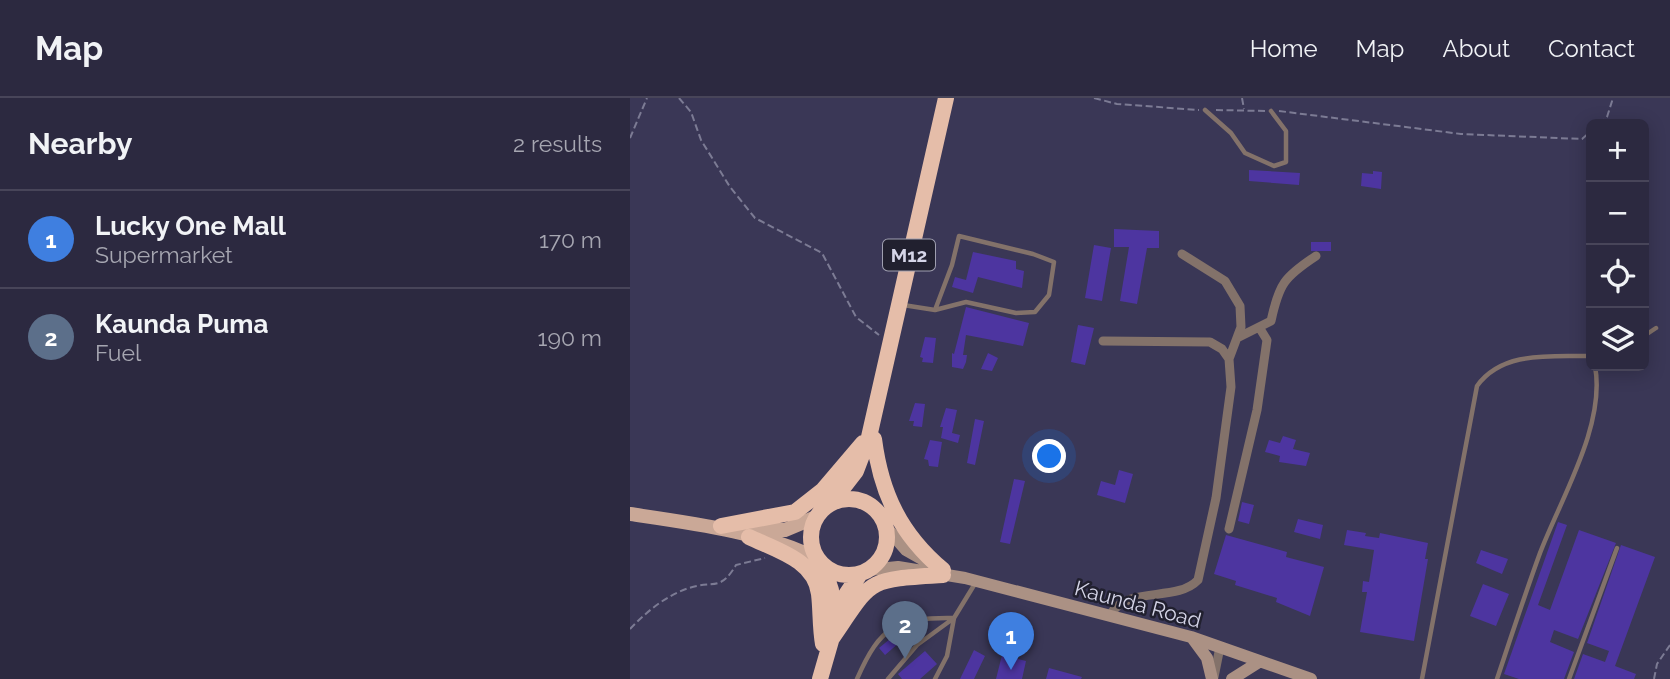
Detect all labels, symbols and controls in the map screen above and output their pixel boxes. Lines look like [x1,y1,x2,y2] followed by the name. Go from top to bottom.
[35,29,103,68] text: Map
[1250,34,1318,63] text: Home
[1356,34,1404,63] text: Map
[1442,34,1510,63] text: About
[1548,34,1635,63] text: Contact
[1586,119,1649,371] map controls
[1586,119,1649,182] button: +
[28,126,132,161] text: Nearby
[513,130,602,157] text: 2 results
[1586,182,1649,245] button: −
[95,211,286,241] text: Lucky One Mall
[45,226,57,253] text: 1
[539,226,602,253] text: 170 m
[883,239,935,270] road number: M12
[95,241,233,268] text: Supermarket
[1586,245,1649,308] button: locate
[1586,308,1649,371] button: layers
[95,309,268,339] text: Kaunda Puma
[45,324,57,351] text: 2
[538,324,602,351] text: 190 m
[95,339,141,366] text: Fuel
[1032,439,1066,473] your location
[1072,575,1204,633] street label: Kaunda Road
[882,601,928,659] pin: 2
[988,612,1034,670] pin: 1

